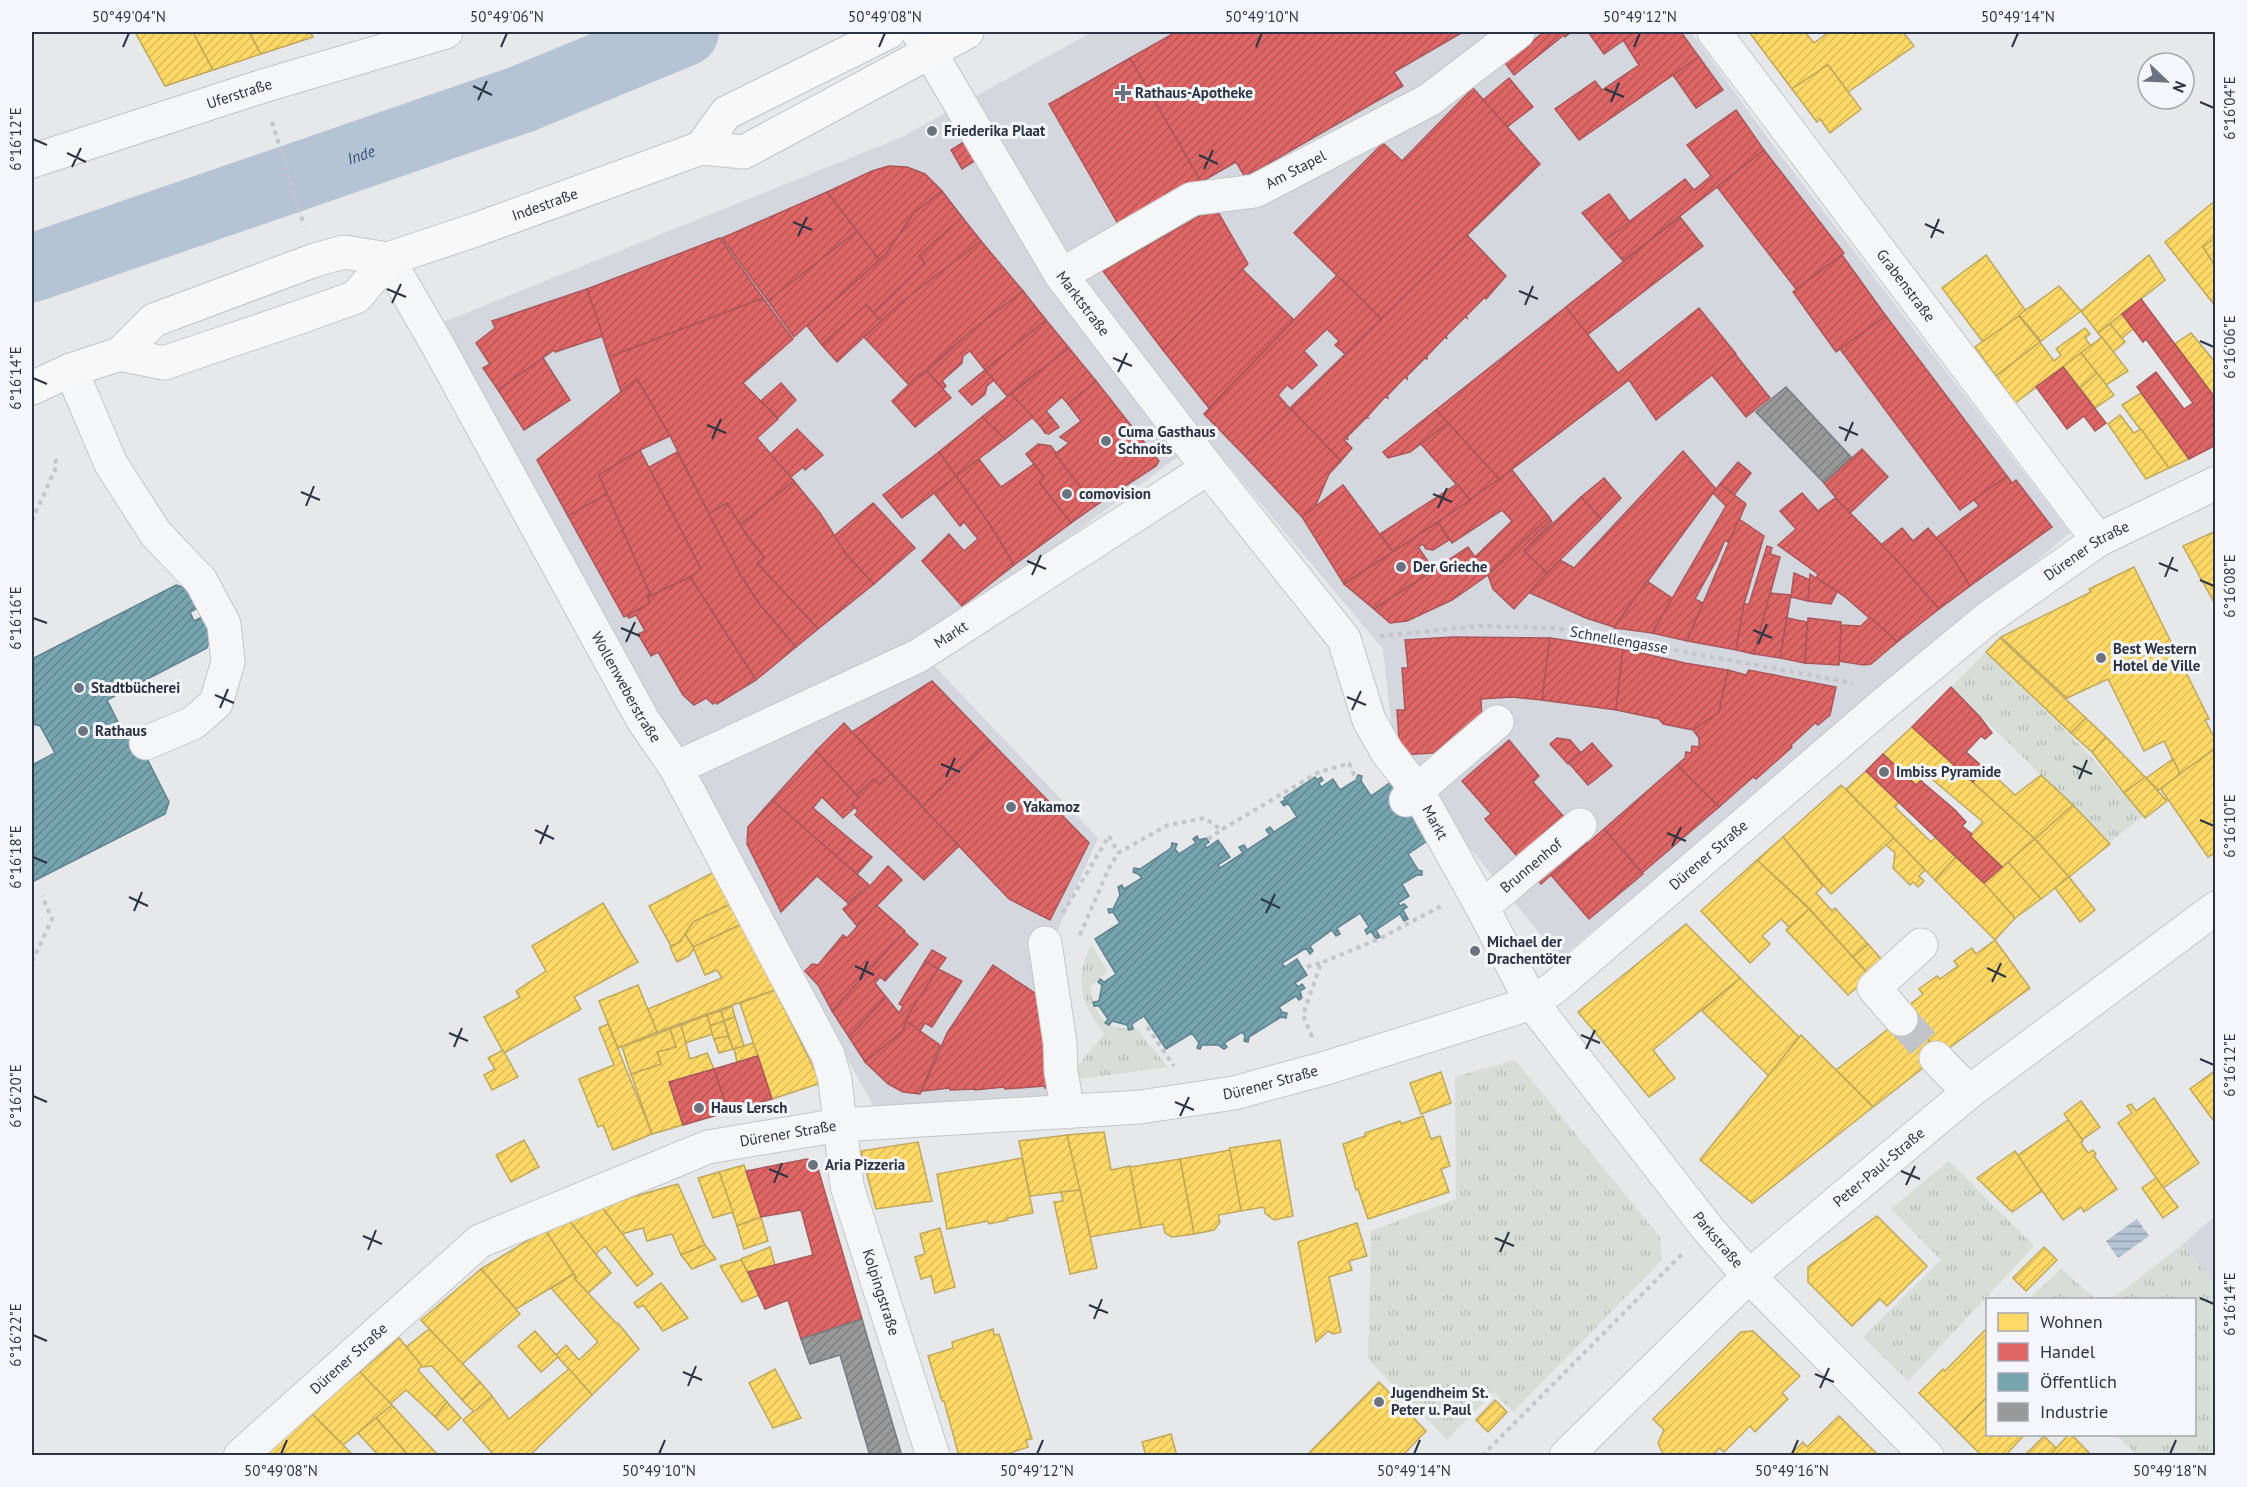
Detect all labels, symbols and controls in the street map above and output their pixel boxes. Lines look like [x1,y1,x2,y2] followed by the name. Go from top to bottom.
[92,7,166,26] text: 50°49'04"N
[470,7,544,26] text: 50°49'06"N
[848,7,922,26] text: 50°49'08"N
[1225,7,1299,26] text: 50°49'10"N
[1603,7,1677,26] text: 50°49'12"N
[1981,7,2055,26] text: 50°49'14"N
[2136,51,2196,111] north arrow
[204,74,274,113] street label: Uferstraße
[2220,76,2239,140] text: 6°16'04"E
[2169,78,2191,96] text: N
[1135,83,1253,102] place label: Rathaus-Apotheke
[1116,86,1130,100] marker: Rathaus-Apotheke
[6,107,25,171] text: 6°16'12"E
[944,121,1046,140] place label: Friederika Plaat
[925,124,939,138] marker: Friederika Plaat
[344,140,378,169] water label: Inde
[1262,145,1330,193] street label: Am Stapel
[509,184,580,225] street label: Indestraße
[1873,245,1940,325] street label: Grabenstraße
[1052,267,1114,340] street label: Marktstraße
[2220,315,2239,379] text: 6°16'06"E
[6,346,25,410] text: 6°16'14"E
[1118,422,1216,458] place label: Cuma Gasthaus Schnoits
[1099,434,1113,448] marker: Cuma Gasthaus Schnoits
[1079,484,1151,503] place label: comovision
[1060,487,1074,501] marker: comovision
[2040,516,2132,585] street label: Dürener Straße
[2220,554,2239,618] text: 6°16'08"E
[1413,557,1488,576] place label: Der Grieche
[1394,560,1408,574] marker: Der Grieche
[6,586,25,650] text: 6°16'16"E
[930,616,971,652] street label: Markt
[1569,622,1670,657] street label: Schnellengasse
[588,628,666,746] street label: Wollenweberstraße
[2113,639,2201,675] place label: Best Western Hotel de Ville
[2094,651,2108,665] marker: Best Western Hotel de Ville
[91,678,180,697] place label: Stadtbücherei
[72,681,86,695] marker: Stadtbücherei
[95,721,147,740] place label: Rathaus
[76,724,90,738] marker: Rathaus
[1896,762,2002,781] place label: Imbiss Pyramide
[1877,765,1891,779] marker: Imbiss Pyramide
[2220,794,2239,858] text: 6°16'10"E
[1022,797,1080,816] place label: Yakamoz
[1004,800,1018,814] marker: Yakamoz
[1418,801,1453,843] street label: Markt
[1665,816,1751,894] street label: Dürener Straße
[6,825,25,889] text: 6°16'18"E
[1496,833,1567,897] street label: Brunnenhof
[1487,932,1572,968] place label: Michael der Drachentöter
[1468,944,1482,958] marker: Michael der Drachentöter
[2220,1033,2239,1097] text: 6°16'12"E
[1222,1061,1320,1104] street label: Dürener Straße
[6,1064,25,1128] text: 6°16'20"E
[711,1098,787,1117] place label: Haus Lersch
[692,1101,706,1115] marker: Haus Lersch
[738,1116,838,1151] street label: Dürener Straße
[1829,1123,1928,1211] street label: Peter-Paul-Straße
[825,1155,905,1174] place label: Aria Pizzeria
[806,1158,820,1172] marker: Aria Pizzeria
[1689,1207,1747,1272] street label: Parkstraße
[859,1246,904,1338] street label: Kolpingstraße
[2220,1272,2239,1336] text: 6°16'14"E
[1986,1298,2196,1436] legend
[6,1303,25,1367] text: 6°16'22"E
[2040,1310,2102,1333] text: Wohnen
[306,1319,391,1398] street label: Dürener Straße
[2040,1340,2096,1363] text: Handel
[2040,1370,2117,1393] text: Öffentlich
[1390,1383,1489,1419] place label: Jugendheim St. Peter u. Paul
[1372,1395,1386,1409] marker: Jugendheim St. Peter u. Paul
[2040,1400,2108,1423] text: Industrie
[244,1461,318,1480] text: 50°49'08"N
[622,1461,696,1480] text: 50°49'10"N
[1000,1461,1074,1480] text: 50°49'12"N
[1377,1461,1451,1480] text: 50°49'14"N
[1755,1461,1829,1480] text: 50°49'16"N
[2133,1461,2207,1480] text: 50°49'18"N

